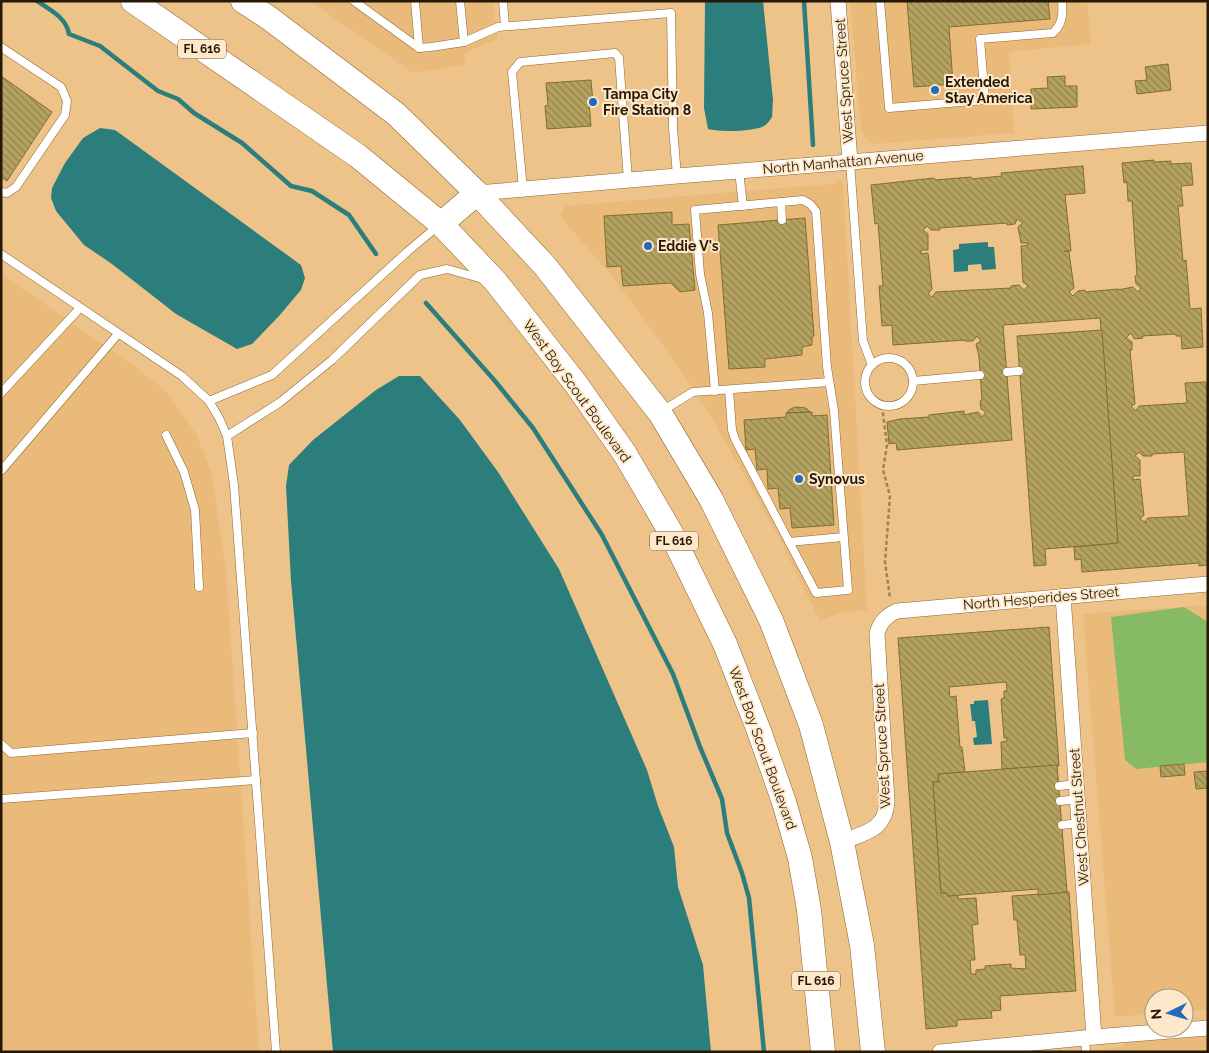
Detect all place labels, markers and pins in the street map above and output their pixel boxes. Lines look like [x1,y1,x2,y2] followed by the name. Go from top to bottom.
[945,74,1033,106] place label: Extended Stay America
[929,84,941,96] marker: Extended Stay America
[603,86,691,118] place label: Tampa City Fire Station 8
[587,96,599,108] marker: Tampa City Fire Station 8
[658,238,719,254] place label: Eddie V's
[642,240,654,252] marker: Eddie V's
[809,471,865,487] place label: Synovus
[793,473,805,485] marker: Synovus

